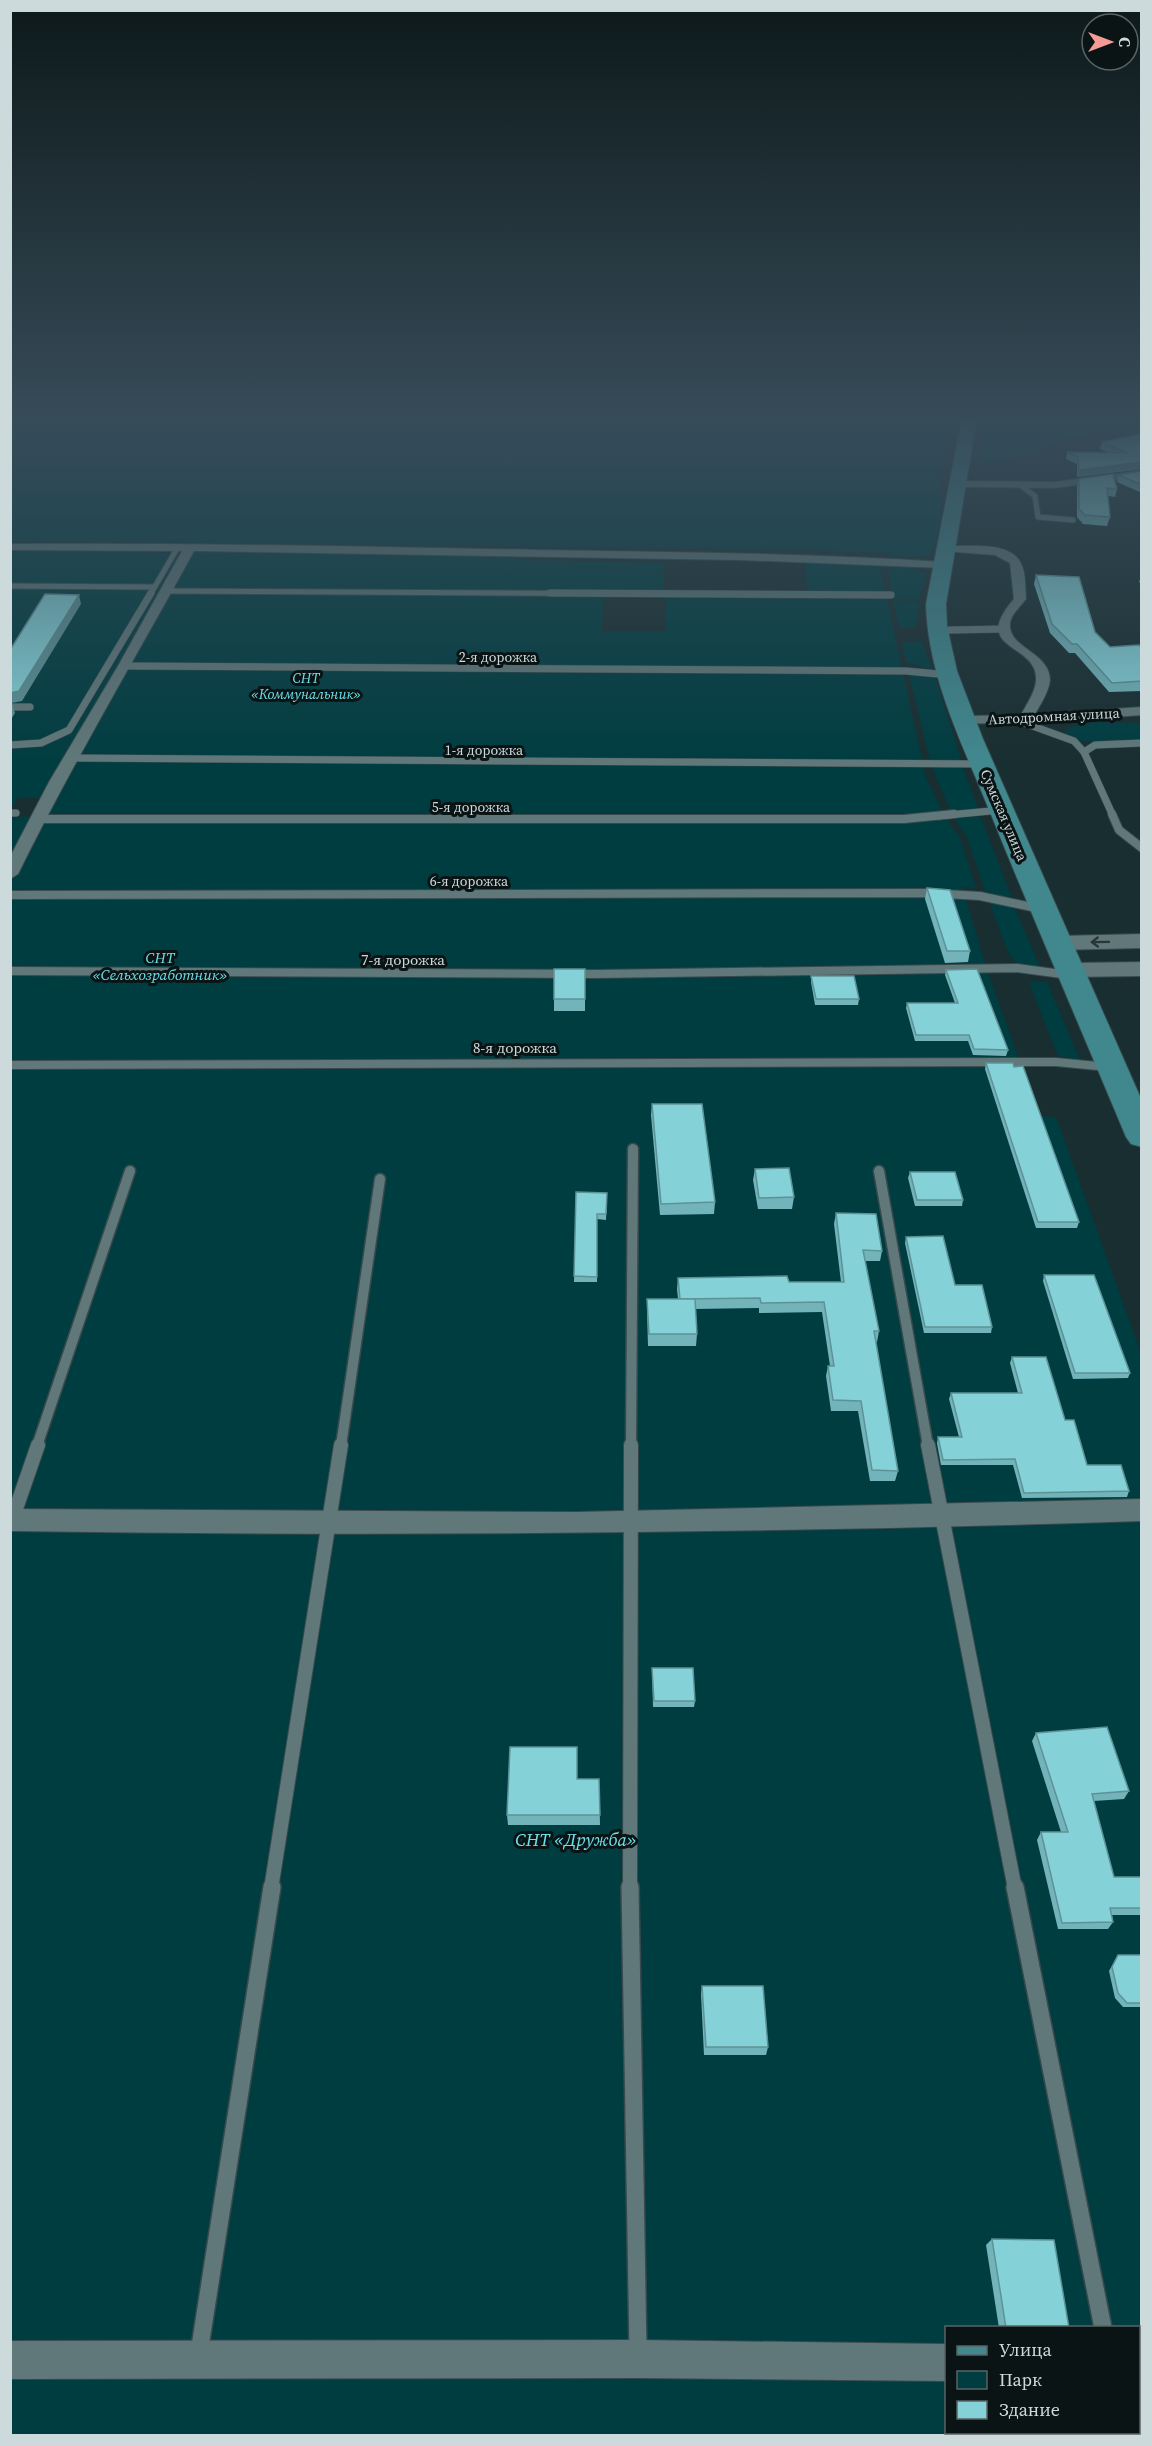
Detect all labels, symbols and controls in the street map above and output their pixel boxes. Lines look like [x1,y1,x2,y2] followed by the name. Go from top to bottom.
[1080,12,1140,72] north arrow
[1114,37,1136,47] text: С
[459,647,538,667] street label: 2-я дорожка
[251,668,361,704] park label: СНТ «Коммунальник»
[988,703,1121,729] street label: Автодромная улица
[445,740,524,760] street label: 1-я дорожка
[976,766,1033,865] street label: Сумская улица
[432,797,511,817] street label: 5-я дорожка
[430,871,509,891] street label: 6-я дорожка
[1090,936,1110,948] one-way arrow
[93,947,227,985] park label: СНТ «Сельхозработник»
[361,949,445,970] street label: 7-я дорожка
[473,1037,557,1058] street label: 8-я дорожка
[515,1827,637,1852] park label: СНТ «Дружба»
[945,2326,1140,2434] legend
[999,2337,1052,2362] text: Улица
[999,2367,1042,2392] text: Парк
[999,2397,1060,2422] text: Здание

